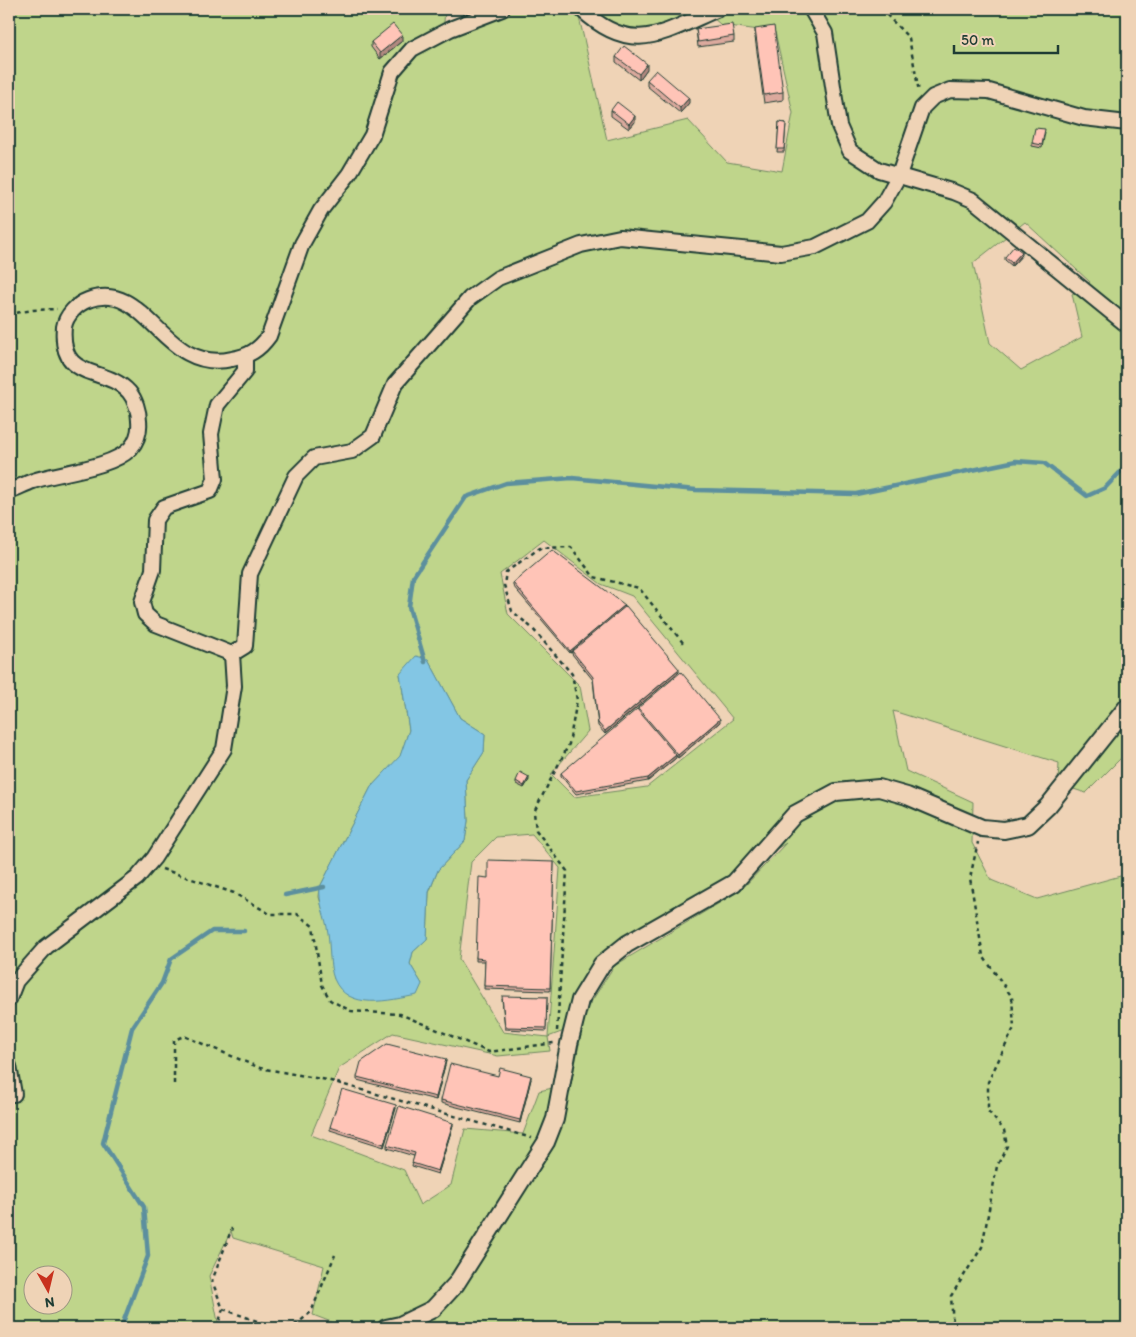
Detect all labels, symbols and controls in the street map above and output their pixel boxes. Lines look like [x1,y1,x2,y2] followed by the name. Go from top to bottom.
[954,22,1057,54] scale bar
[961,31,994,49] text: 50 m
[22,1264,72,1314] north arrow
[44,1293,56,1311] text: N

